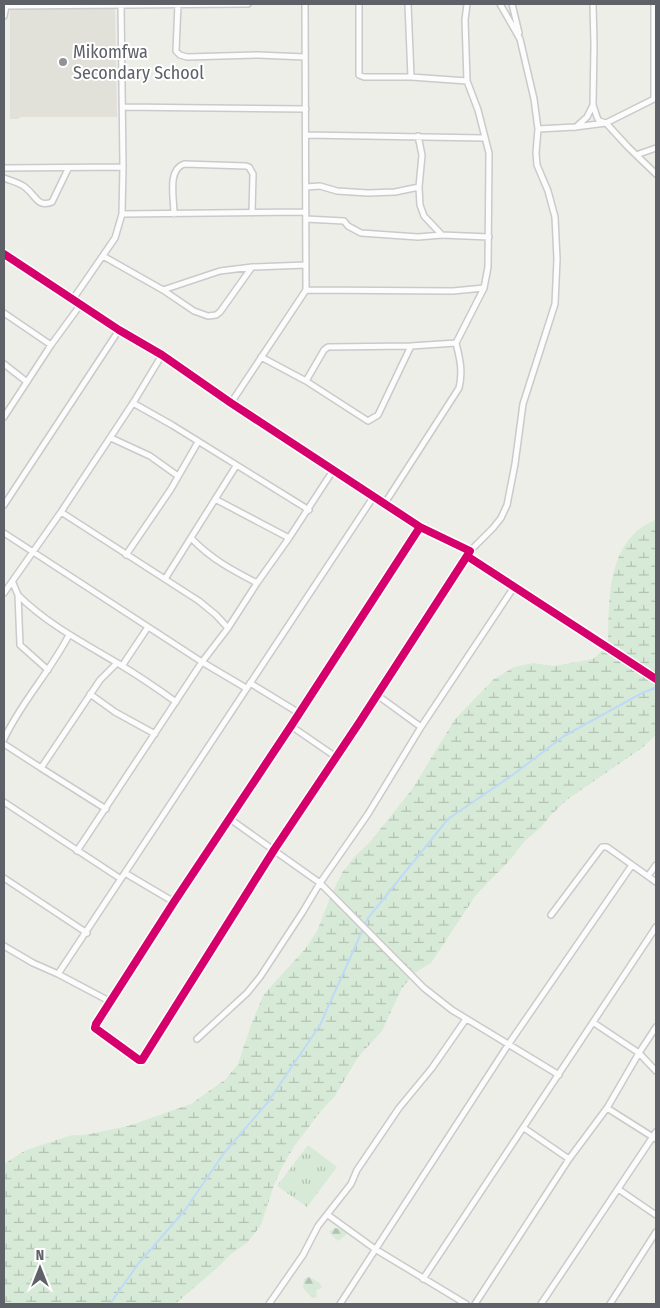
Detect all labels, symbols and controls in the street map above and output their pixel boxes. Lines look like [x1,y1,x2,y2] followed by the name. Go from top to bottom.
[73,41,204,84] place label: Mikomfwa Secondary School
[57,56,69,68] marker: Mikomfwa Secondary School
[15,1243,65,1293] north arrow
[36,1247,44,1264] text: N

